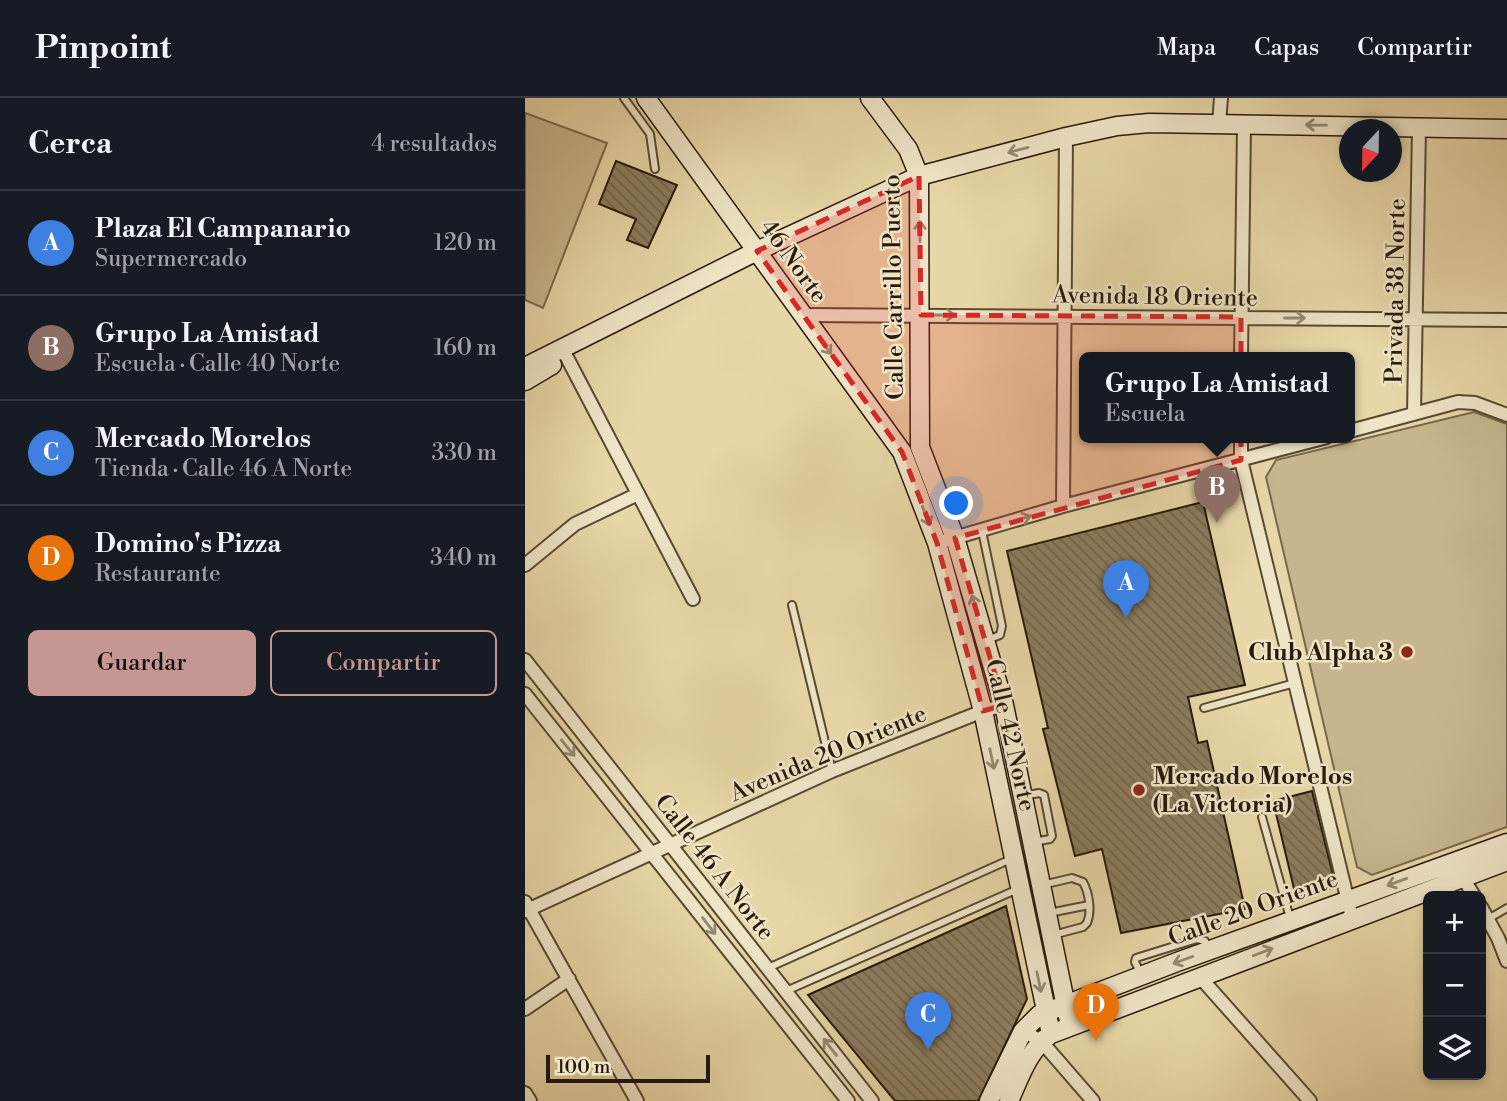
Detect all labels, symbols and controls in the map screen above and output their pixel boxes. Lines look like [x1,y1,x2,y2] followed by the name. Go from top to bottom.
[35,28,172,69] text: Pinpoint
[1157,33,1216,63] text: Mapa
[1254,33,1319,63] text: Capas
[1357,33,1472,63] text: Compartir
[1305,118,1328,132] one-way arrow
[1339,119,1402,182] north arrow
[28,125,112,163] text: Cerca
[371,130,497,158] text: 4 resultados
[1007,144,1030,157] one-way arrow
[877,174,911,400] street label: Calle Carrillo Puerto
[1379,198,1413,384] street label: Privada 38 Norte
[95,213,351,245] text: Plaza El Campanario
[753,214,834,309] street label: 46 Norte
[913,220,926,243] one-way arrow
[43,229,59,257] text: A
[433,229,497,257] text: 120 m
[95,245,247,273] text: Supermercado
[1051,280,1258,314] street label: Avenida 18 Oriente
[933,308,956,322] one-way arrow
[1283,311,1306,325] one-way arrow
[95,318,320,350] text: Grupo La Amistad
[42,334,60,362] text: B
[434,334,497,362] text: 160 m
[818,336,833,355] one-way arrow
[95,350,340,378] text: Escuela · Calle 40 Norte
[1079,352,1355,443] popup
[1105,368,1329,400] text: Grupo La Amistad
[1105,400,1185,428] text: Escuela
[95,423,311,455] text: Mercado Morelos
[43,439,59,467] text: C
[431,439,497,467] text: 330 m
[95,455,352,483] text: Tienda · Calle 46 A Norte
[1194,465,1240,523] pin: B
[939,486,973,520] your location
[921,505,934,526] one-way arrow
[1010,511,1032,524] one-way arrow
[95,528,281,560] text: Domino's Pizza
[42,544,60,572] text: D
[430,544,497,572] text: 340 m
[95,560,221,588] text: Restaurante
[1103,560,1149,618] pin: A
[968,594,981,616] one-way arrow
[28,630,256,696] button: Guardar
[270,630,497,696] button: Compartir
[1248,638,1393,668] place label: Club Alpha 3
[1399,644,1415,660] marker: Club Alpha 3
[978,656,1042,814] street label: Calle 42 Norte
[725,699,931,809] street label: Avenida 20 Oriente
[560,738,575,756] one-way arrow
[986,747,1000,770] one-way arrow
[1153,762,1352,820] place label: Mercado Morelos (La Victoria)
[1131,782,1147,798] marker: Mercado Morelos (La Victoria)
[648,788,781,947] street label: Calle 46 A Norte
[1164,864,1342,954] street label: Calle 20 Oriente
[1386,877,1408,889] one-way arrow
[1423,891,1486,1080] map controls
[1423,891,1486,954] button: +
[702,916,717,934] one-way arrow
[1252,944,1274,957] one-way arrow
[1172,954,1194,967] one-way arrow
[1423,954,1486,1017] button: −
[1032,970,1046,993] one-way arrow
[1073,983,1119,1041] pin: D
[905,992,951,1050] pin: C
[1423,1017,1486,1080] button: layers
[823,1039,838,1057] one-way arrow
[546,1052,711,1084] scale bar
[557,1055,610,1079] text: 100 m

